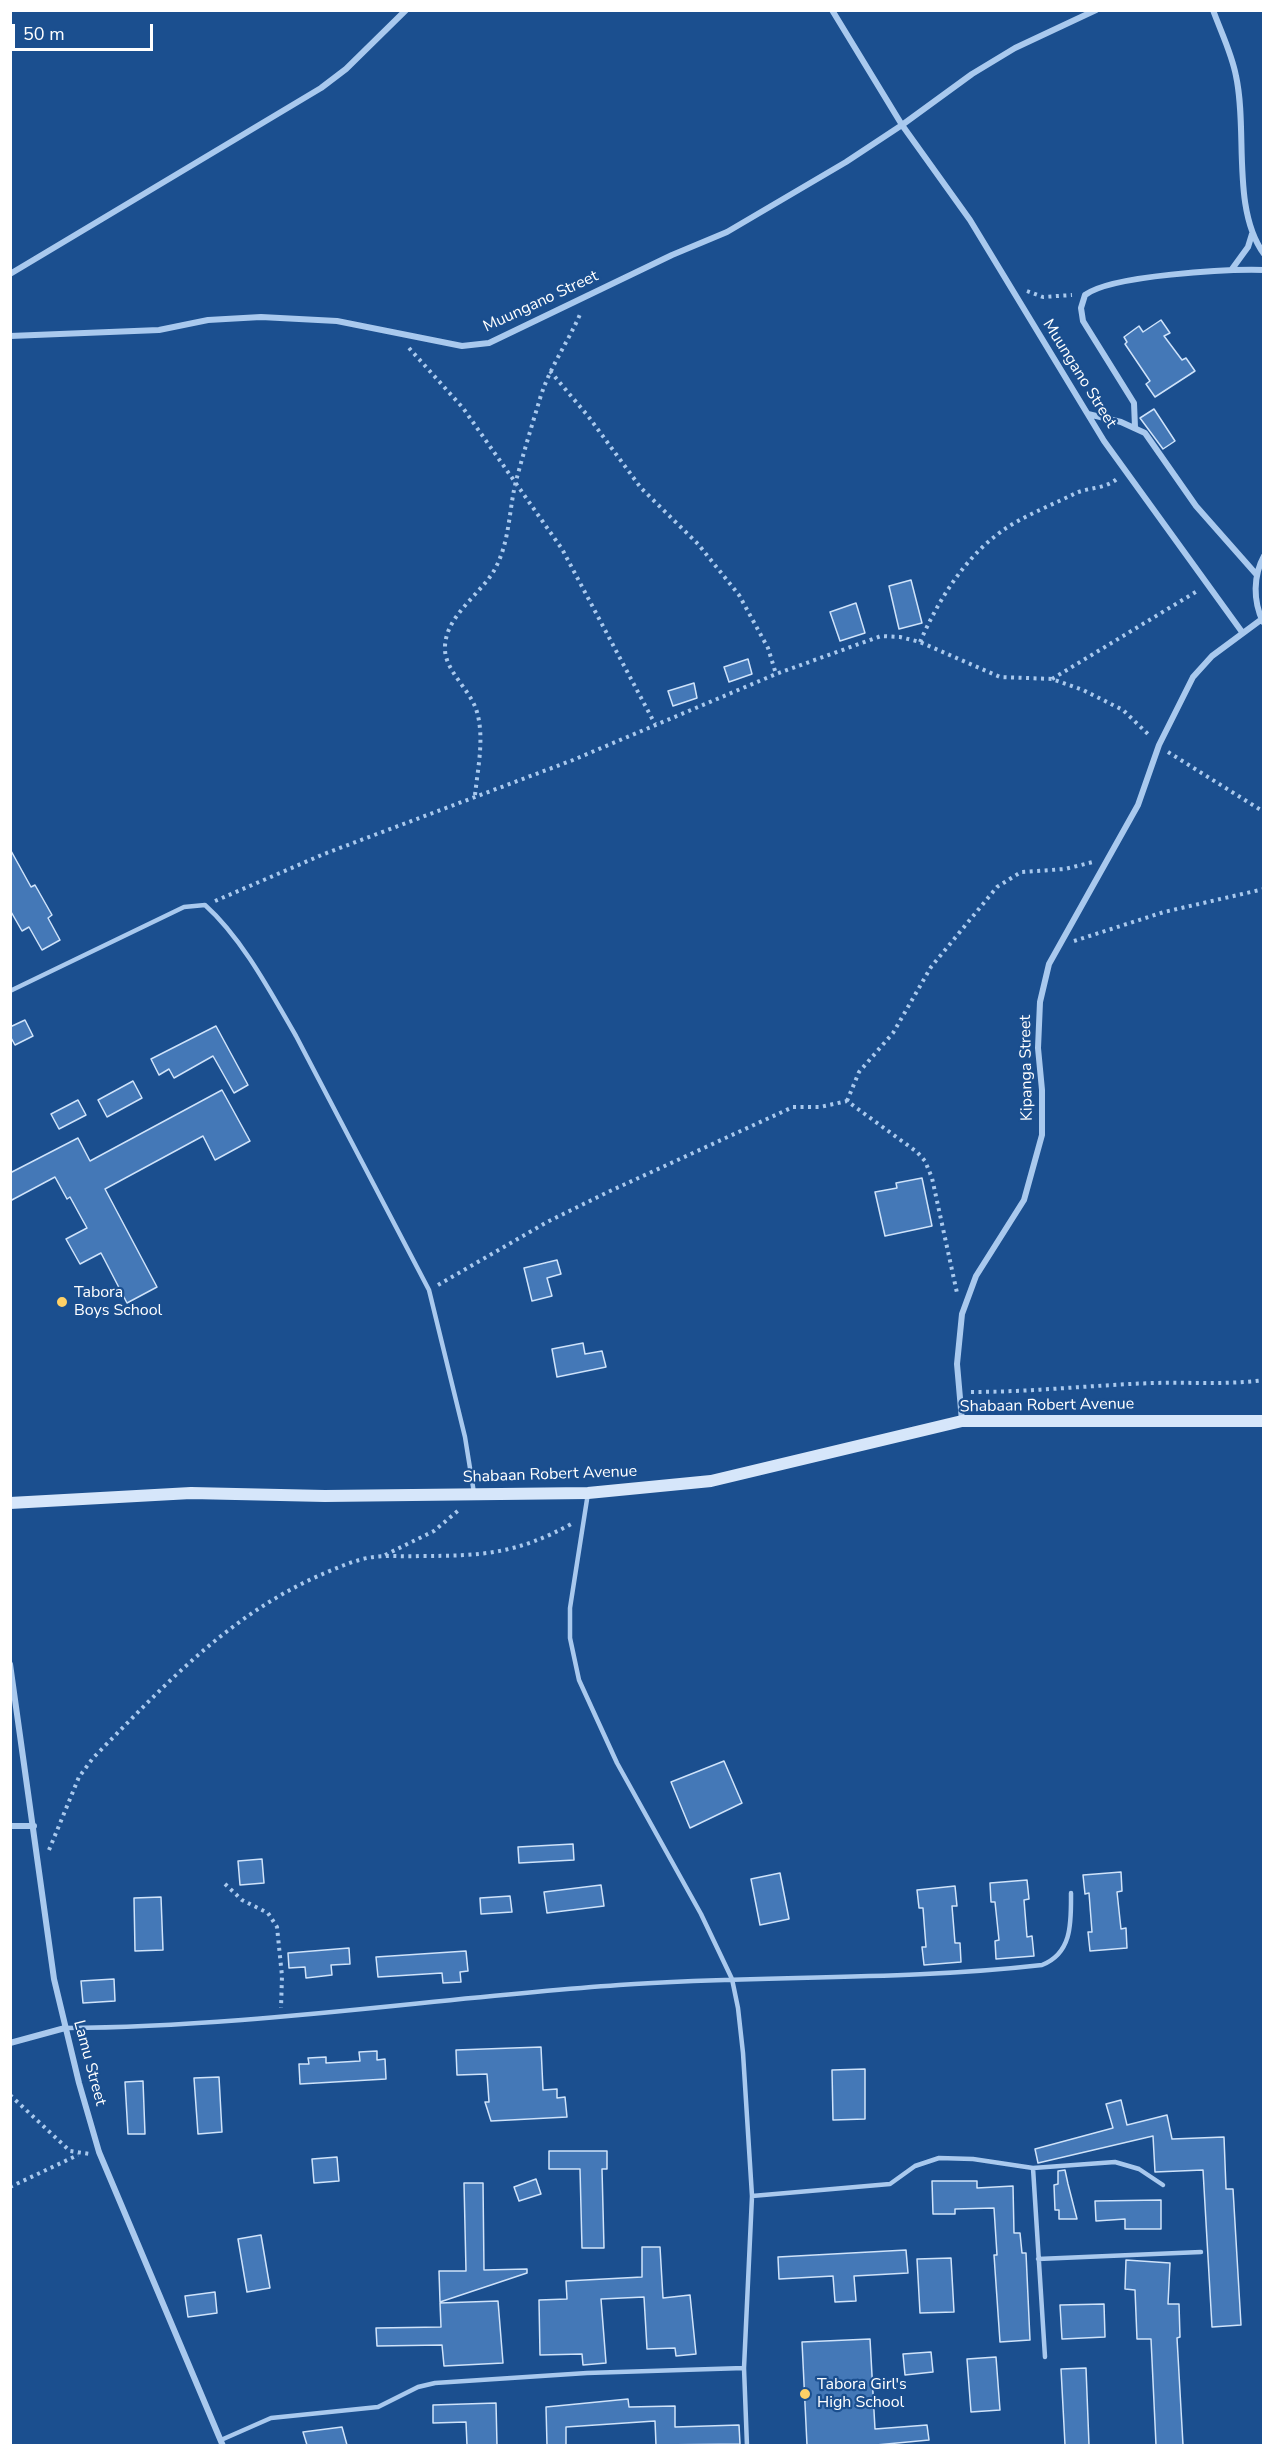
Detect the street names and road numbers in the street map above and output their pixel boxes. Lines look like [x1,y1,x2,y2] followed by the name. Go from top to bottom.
[481,267,601,337] street label: Muungano Street
[1038,316,1120,432] street label: Muungano Street
[1016,1015,1038,1121] street label: Kipanga Street
[960,1395,1134,1417] street label: Shabaan Robert Avenue
[462,1462,638,1488] street label: Shabaan Robert Avenue
[68,2018,110,2108] street label: Lamu Street

